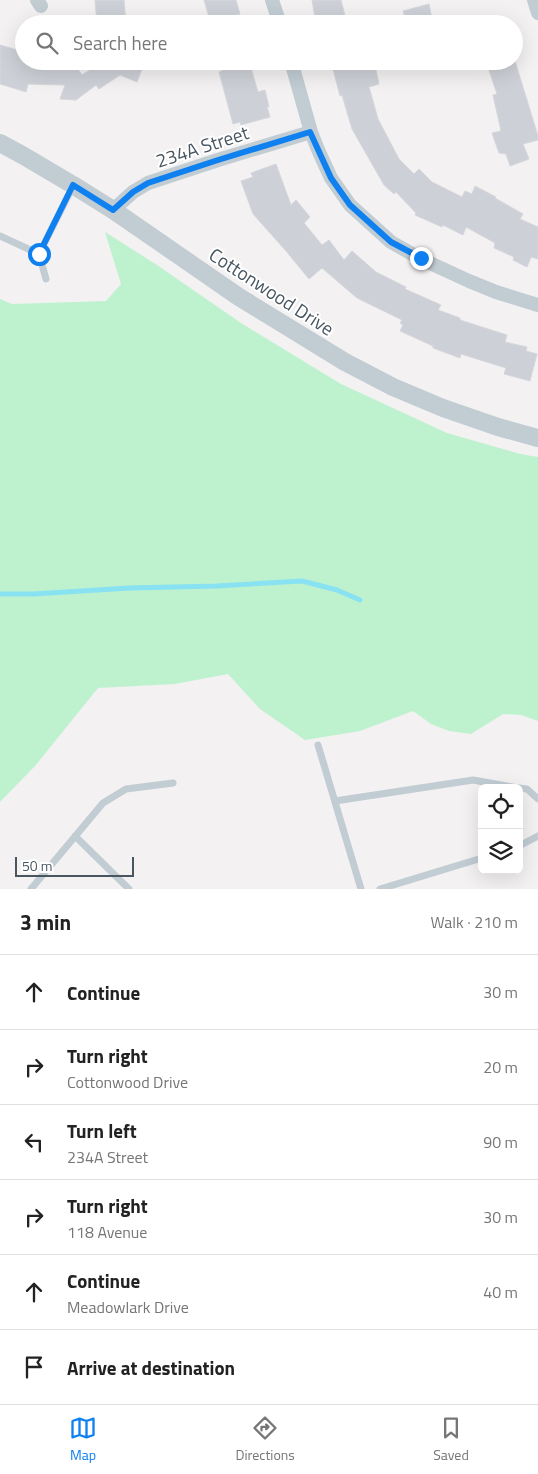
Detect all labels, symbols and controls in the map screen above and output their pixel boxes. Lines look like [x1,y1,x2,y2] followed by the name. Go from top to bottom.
[15,15,523,70] search box
[73,28,167,57] text: Search here
[33,29,61,57] icon: search
[152,117,253,175] street label: 234A Street
[204,240,340,342] street label: Cottonwood Drive
[28,243,51,266] route start
[410,247,433,270] route end
[478,784,523,874] map controls
[478,784,523,829] button: locate
[478,829,523,874] button: layers
[15,854,134,877] scale bar
[22,855,52,876] text: 50 m
[20,906,71,938] text: 3 min
[430,910,518,934] text: Walk · 210 m
[20,978,48,1006] icon: ahead
[67,978,140,1007] text: Continue
[483,980,518,1004] text: 30 m
[67,1041,148,1070] text: Turn right
[20,1053,48,1081] icon: right
[483,1055,518,1079] text: 20 m
[67,1070,188,1094] text: Cottonwood Drive
[67,1116,137,1145] text: Turn left
[20,1128,48,1156] icon: left
[483,1130,518,1154] text: 90 m
[67,1145,148,1169] text: 234A Street
[67,1191,148,1220] text: Turn right
[20,1203,48,1231] icon: right
[483,1205,518,1229] text: 30 m
[67,1220,147,1244] text: 118 Avenue
[67,1266,140,1295] text: Continue
[20,1278,48,1306] icon: ahead
[483,1280,518,1304] text: 40 m
[67,1295,189,1319] text: Meadowlark Drive
[20,1353,48,1381] icon: arrive
[67,1353,235,1382] text: Arrive at destination
[69,1414,97,1465] tab: Map
[235,1414,295,1465] tab: Directions
[433,1414,469,1465] tab: Saved

